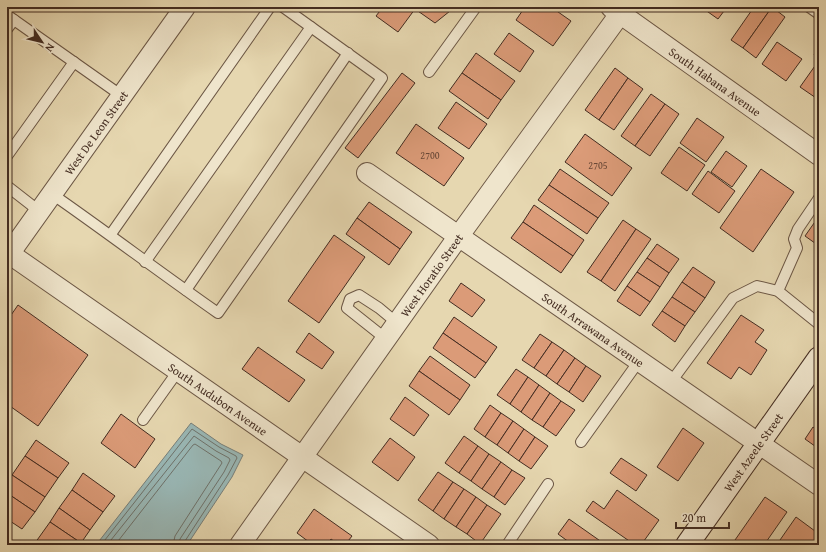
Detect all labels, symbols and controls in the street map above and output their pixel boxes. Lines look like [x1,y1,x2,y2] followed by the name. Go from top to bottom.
[22,22,62,62] north arrow
[41,40,59,56] text: N
[666,42,765,120] street label: South Habana Avenue
[60,86,132,178] street label: West De Leon Street
[420,148,440,163] house number: 2700
[588,158,608,173] house number: 2705
[396,229,467,320] street label: West Horatio Street
[539,288,648,371] street label: South Arrawana Avenue
[165,358,272,439] street label: South Audubon Avenue
[719,408,787,495] street label: West Azeele Street
[676,504,729,530] scale bar
[682,509,706,526] text: 20 m

